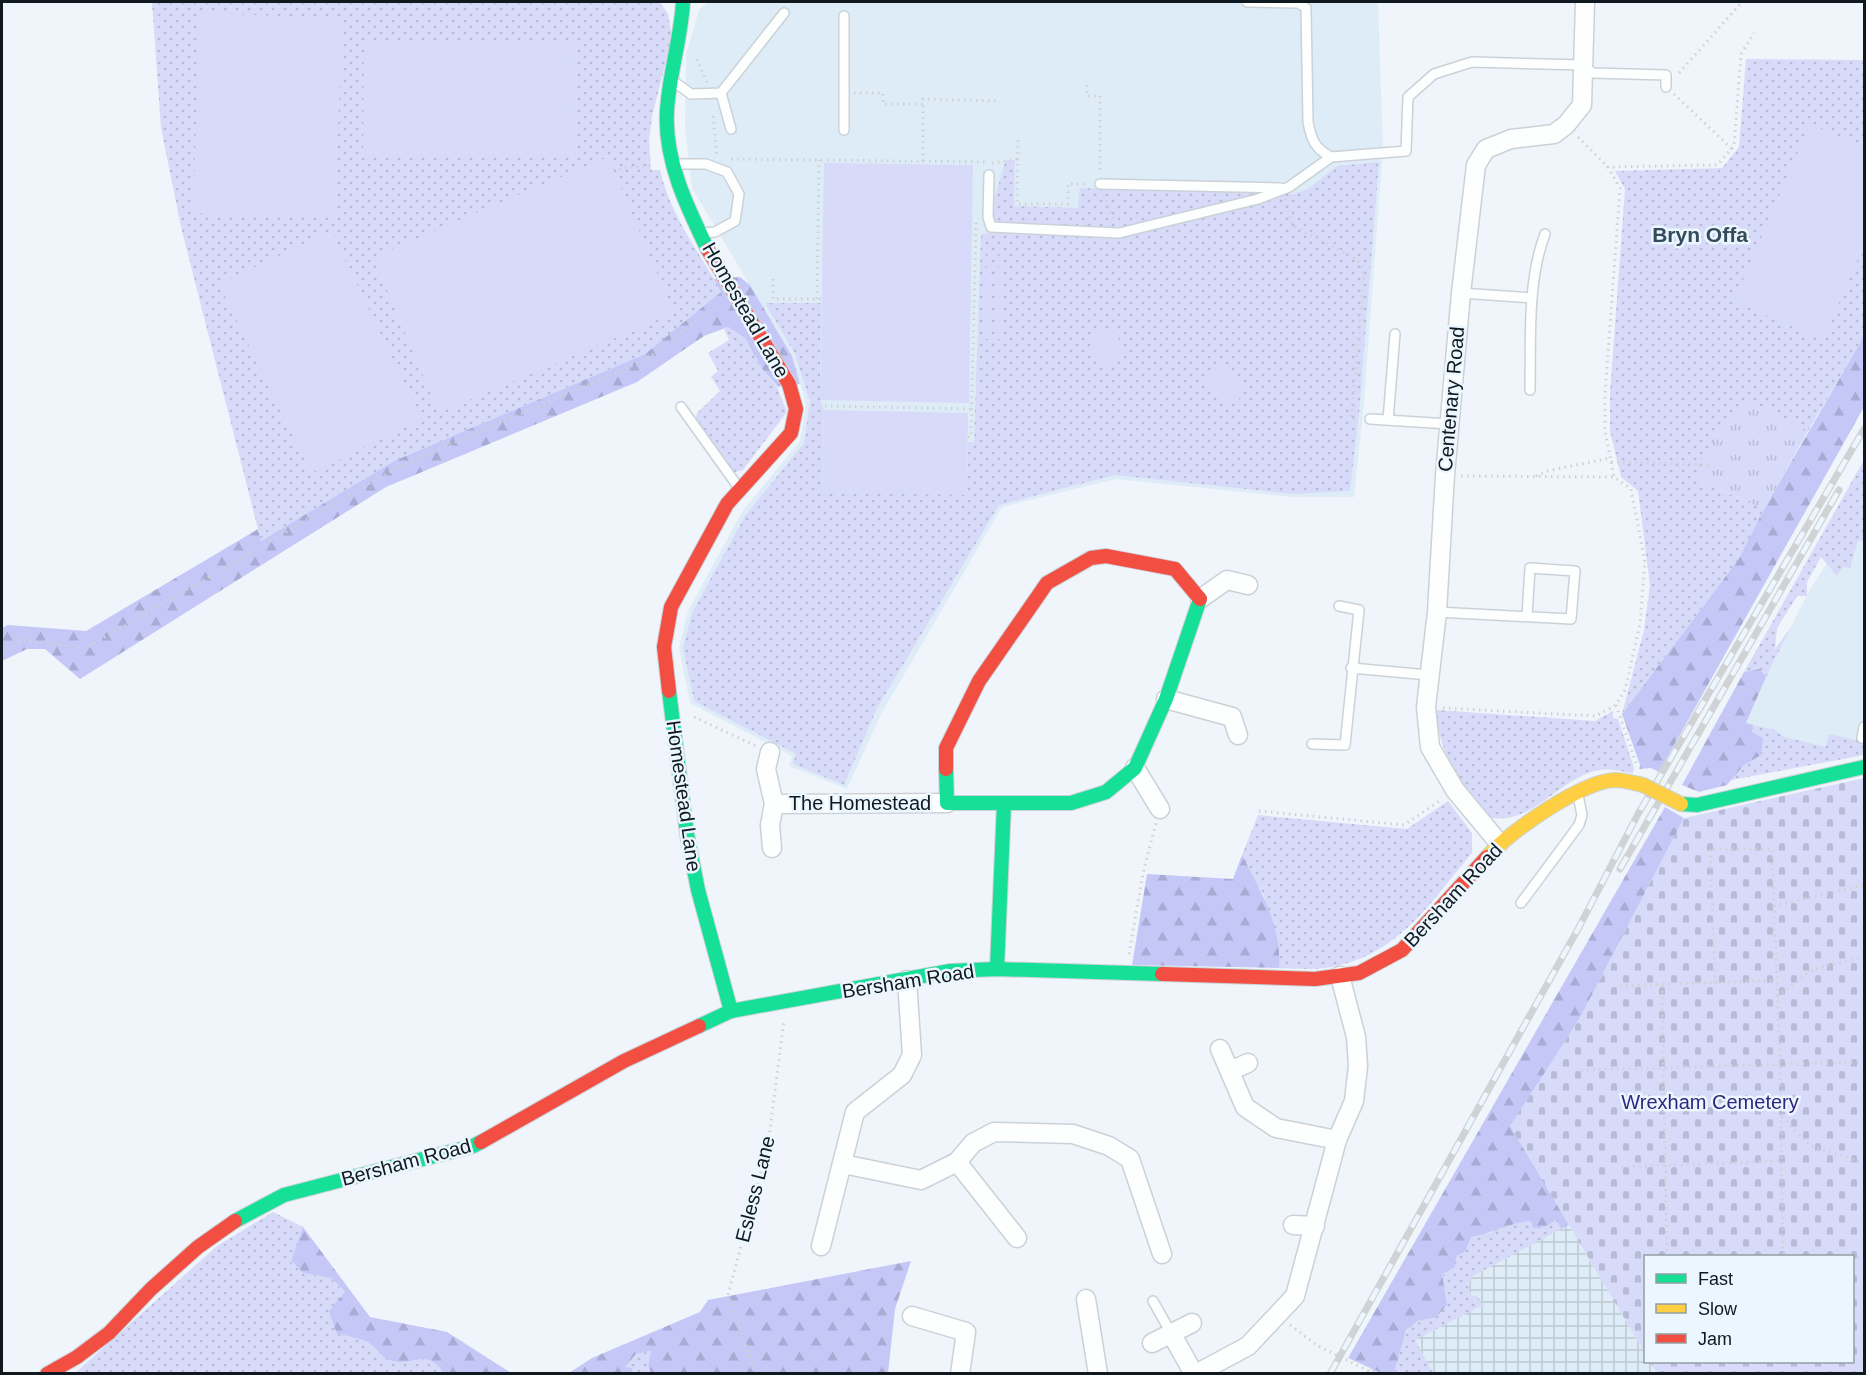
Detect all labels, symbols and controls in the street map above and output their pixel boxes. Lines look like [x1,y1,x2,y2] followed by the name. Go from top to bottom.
[1652,223,1748,246] district label: Bryn Offa
[698,239,794,381] street label: Homestead Lane
[1434,325,1468,473] street label: Centenary Road
[663,719,705,873] street label: Homestead Lane
[789,792,931,814] street label: The Homestead
[1399,839,1507,951] street label: Bersham Road
[840,960,976,1002] street label: Bersham Road
[1621,1091,1799,1113] park label: Wrexham Cemetery
[731,1133,779,1245] street label: Esless Lane
[339,1134,473,1190] street label: Bersham Road
[1644,1255,1854,1363] legend
[1698,1269,1733,1289] text: Fast
[1698,1299,1738,1319] text: Slow
[1698,1329,1732,1349] text: Jam

